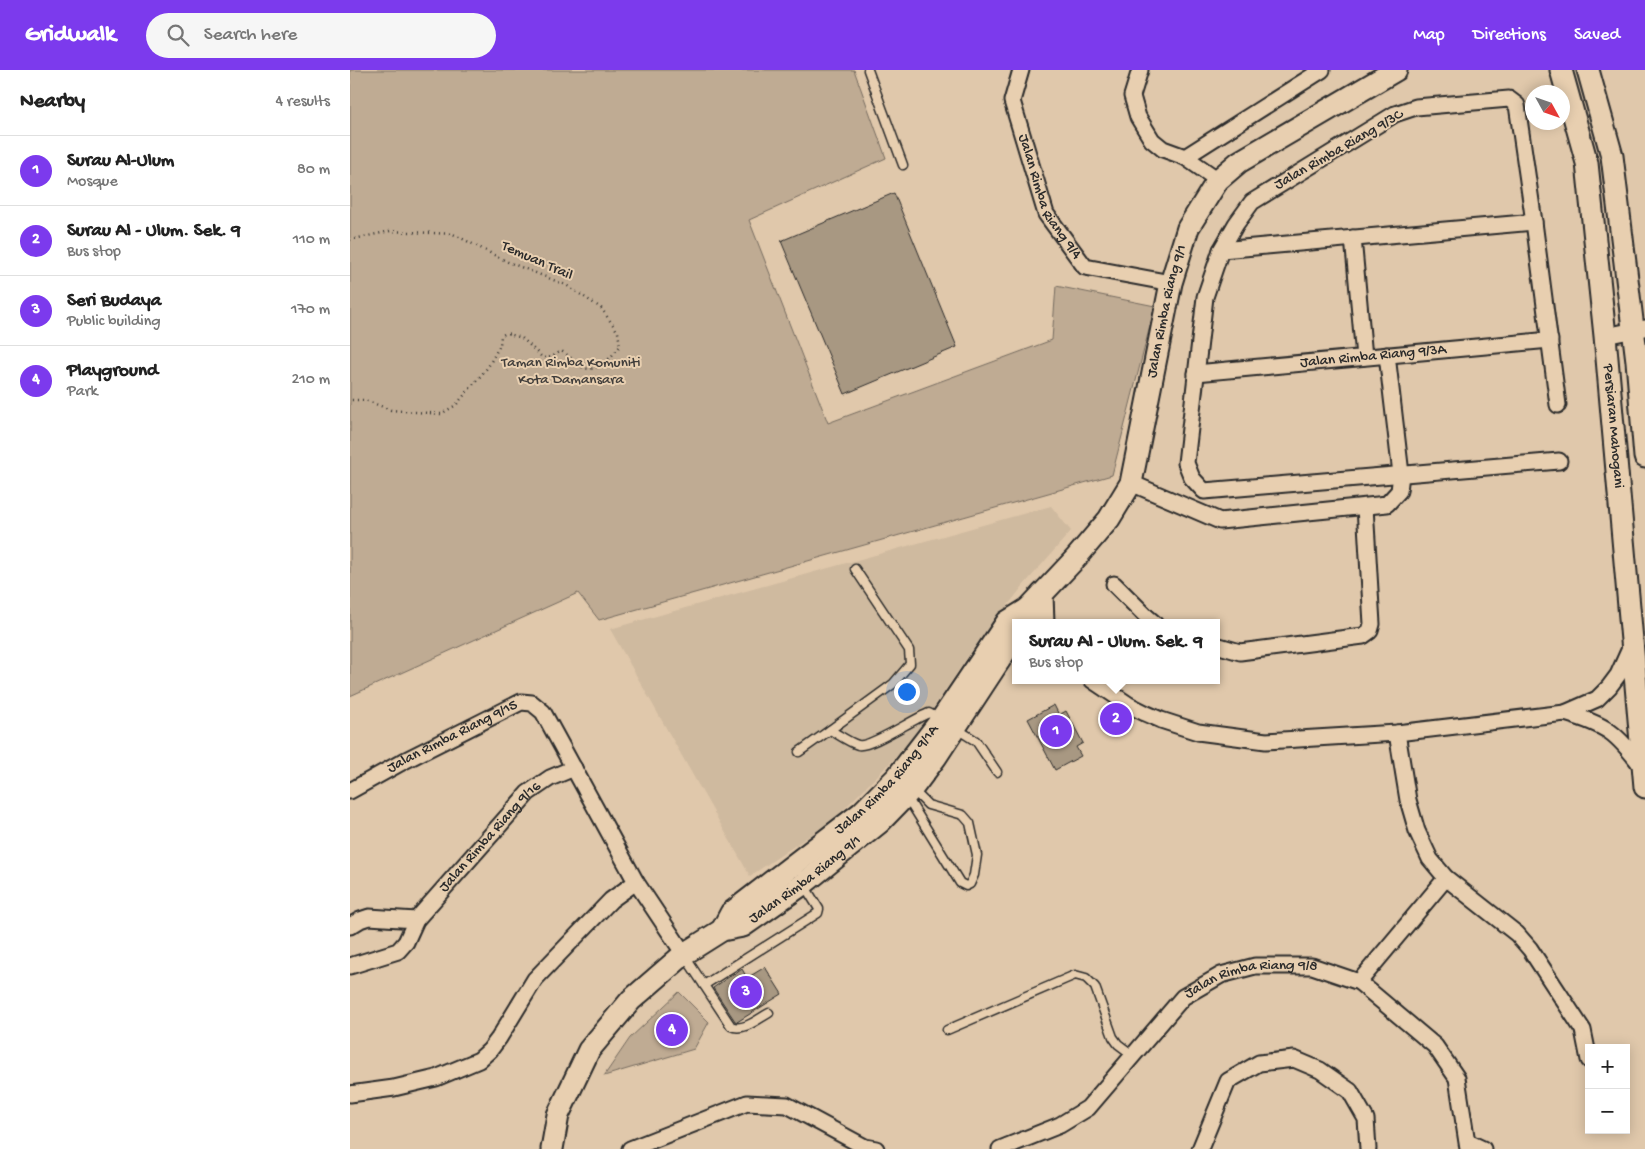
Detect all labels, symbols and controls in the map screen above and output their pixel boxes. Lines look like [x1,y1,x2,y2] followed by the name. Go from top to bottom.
[146,13,496,58] search box
[25,21,116,50] text: Gridwalk
[164,21,192,49] icon: search
[204,24,297,47] text: Search here
[1413,25,1445,46] text: Map
[1473,25,1546,46] text: Directions
[1574,25,1620,46] text: Saved
[1525,85,1570,130] north arrow
[20,90,85,115] text: Nearby
[275,93,330,112] text: 4 results
[1271,105,1407,194] street label: Jalan Rimba Riang 9/3C
[1014,132,1085,263] street label: Jalan Rimba Riang 9/4
[67,150,174,173] text: Surau Al-Ulum
[33,161,39,180] text: 1
[297,161,330,180] text: 80 m
[67,173,118,192] text: Mosque
[67,220,241,243] text: Surau Al - Ulum. Sek. 9
[32,231,40,250] text: 2
[293,231,330,250] text: 110 m
[498,237,575,285] street label: Temuan Trail
[67,243,121,262] text: Bus stop
[1143,243,1191,379] street label: Jalan Rimba Riang 9/1
[67,290,161,313] text: Seri Budaya
[32,301,40,320] text: 3
[291,301,330,320] text: 170 m
[67,313,161,332] text: Public building
[1299,341,1448,372] street label: Jalan Rimba Riang 9/3A
[501,354,640,389] park label: Taman Rimba Komuniti Kota Damansara
[67,360,158,383] text: Playground
[1598,362,1627,489] street label: Persiaran Mahogani
[32,371,40,390] text: 4
[291,371,330,390] text: 210 m
[67,383,98,402] text: Park
[1012,619,1220,684] popup
[1029,631,1203,654] text: Surau Al - Ulum. Sek. 9
[1029,654,1083,673] text: Bus stop
[894,679,920,705] your location
[384,696,521,777] street label: Jalan Rimba Riang 9/15
[1100,700,1132,738] pin: 2
[1040,712,1072,750] pin: 1
[831,720,944,839] street label: Jalan Rimba Riang 9/1A
[435,777,545,896] street label: Jalan Rimba Riang 9/16
[746,832,865,928] street label: Jalan Rimba Riang 9/1
[1181,957,1320,1003] street label: Jalan Rimba Riang 9/8
[730,973,762,1011] pin: 3
[656,1011,688,1049] pin: 4
[1585,1044,1630,1134] map controls
[1585,1044,1630,1089] button: +
[1585,1089,1630,1134] button: −

